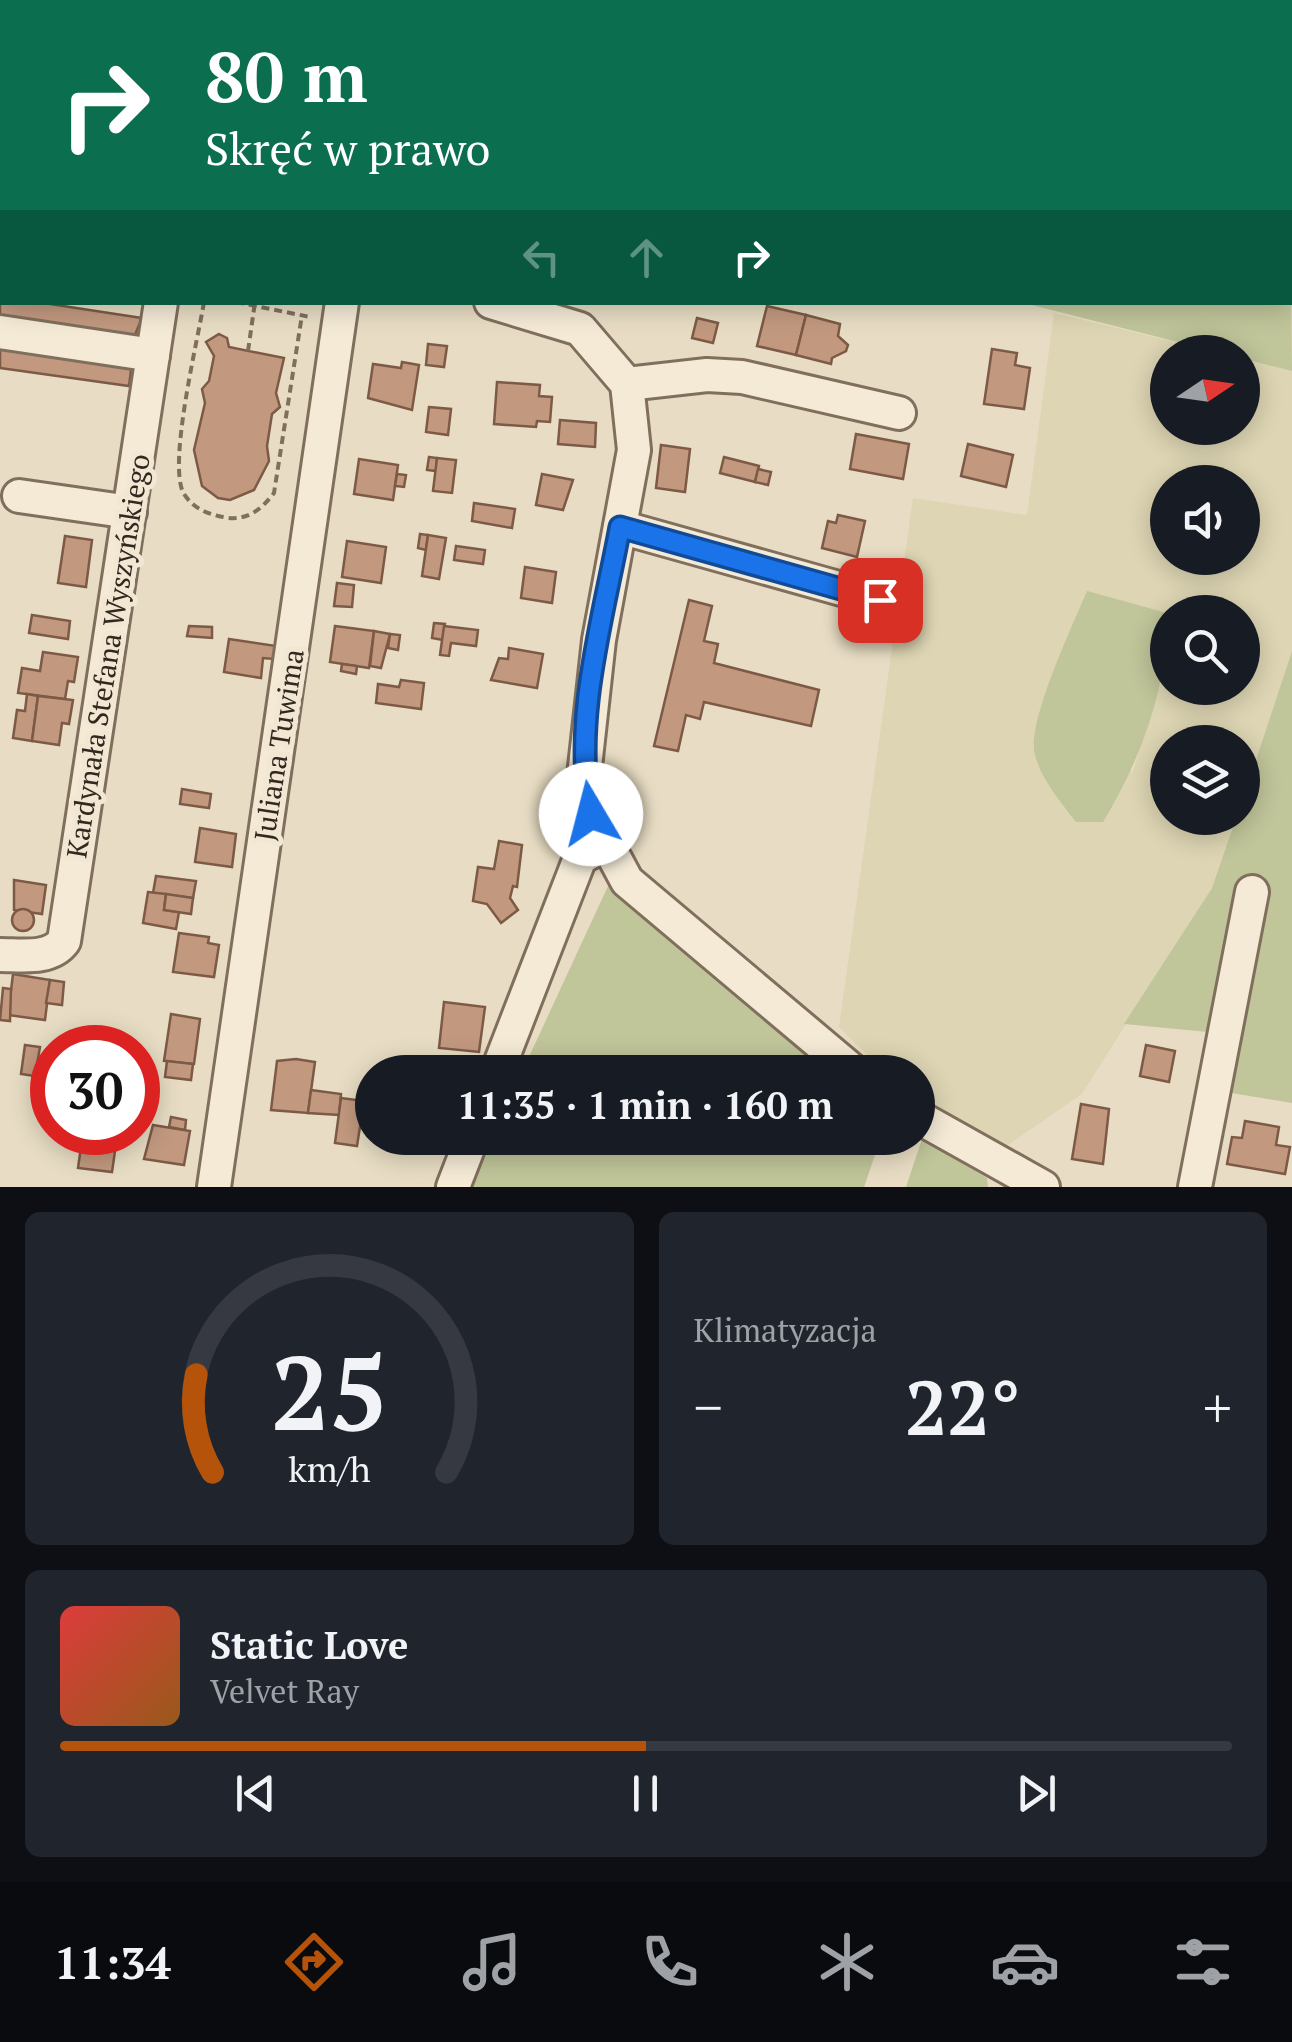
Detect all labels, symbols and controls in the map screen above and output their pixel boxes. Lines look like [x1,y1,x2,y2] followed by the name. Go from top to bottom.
[205,29,368,122] text: 80 m
[40,40,170,170] icon: right
[205,118,490,178] text: Skręć w prawo
[514,230,569,285] icon: left
[619,230,674,285] icon: ahead
[724,230,779,285] icon: right
[1150,335,1260,445] north arrow
[1150,335,1260,835] map controls
[57,451,158,861] street label: Kardynała Stefana Wyszyńskiego
[1150,465,1260,575] button: sound
[838,558,923,643] pin
[853,573,908,628] icon: arrive
[1150,595,1260,705] button: search
[245,646,312,844] street label: Juliana Tuwima
[1150,725,1260,835] button: layers
[539,762,643,866] position arrow
[30,1025,160,1155] speed limit sign: 30
[457,1080,833,1130] text: 11:35 · 1 min · 160 m
[694,1309,877,1351] text: Klimatyzacja
[270,1322,388,1460] text: 25
[905,1357,1021,1456] text: 22°
[694,1370,723,1443] text: −
[1203,1370,1232,1443] text: +
[288,1445,371,1492] text: km/h
[210,1620,408,1670] text: Static Love
[210,1670,359,1712] text: Velvet Ray
[228,1766,283,1821] icon: previous
[618,1766,673,1821] icon: pause
[1009,1766,1064,1821] icon: next
[279,1927,349,1997] icon: directions
[457,1927,527,1997] icon: music
[635,1927,705,1997] icon: phone
[812,1927,882,1997] icon: climate
[990,1927,1060,1997] icon: car
[1168,1927,1238,1997] icon: filters
[54,1932,171,1992] text: 11:34

